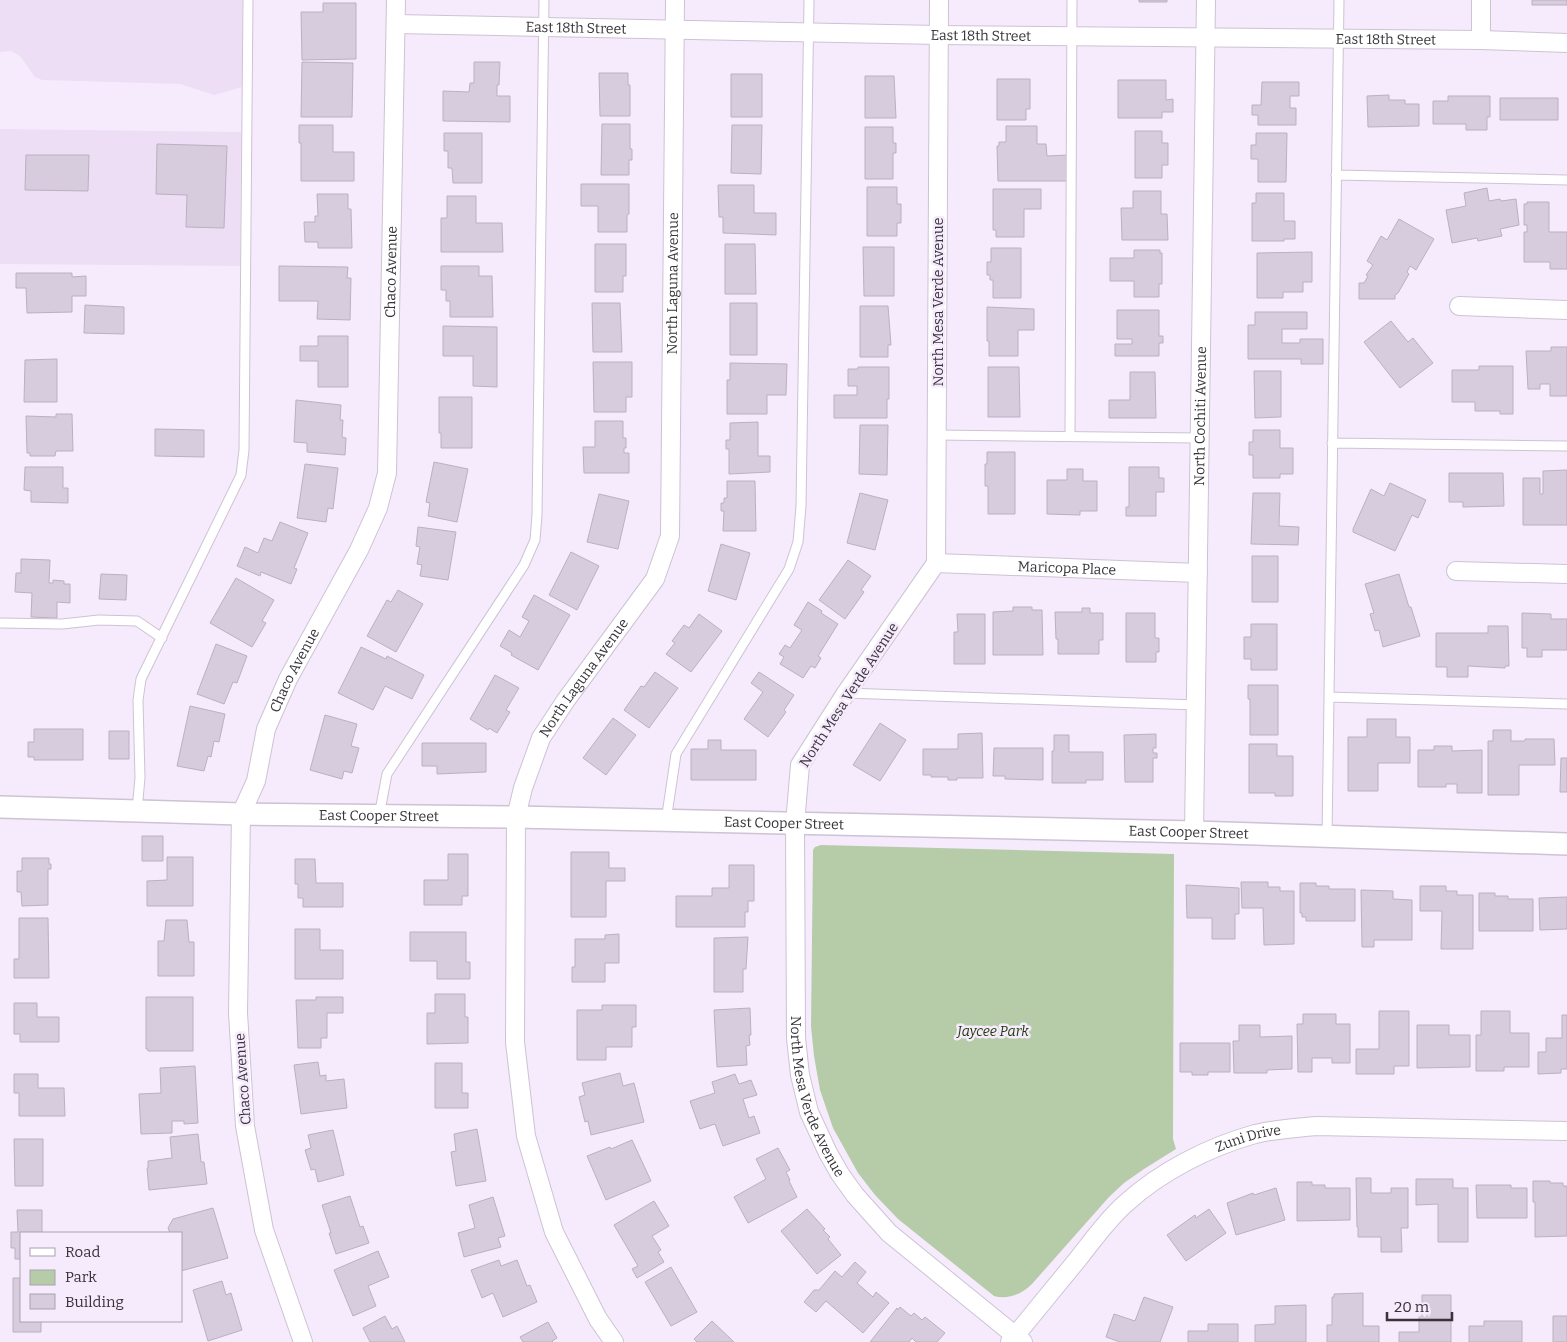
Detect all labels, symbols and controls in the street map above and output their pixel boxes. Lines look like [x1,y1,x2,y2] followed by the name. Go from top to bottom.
[525,18,626,37] street label: East 18th Street
[930,26,1031,44] street label: East 18th Street
[1335,30,1436,48] street label: East 18th Street
[663,212,682,354] street label: North Laguna Avenue
[930,218,947,386] street label: North Mesa Verde Avenue
[381,226,400,318] street label: Chaco Avenue
[1190,346,1210,486] street label: North Cochiti Avenue
[1017,558,1116,578] street label: Maricopa Place
[535,615,632,740] street label: North Laguna Avenue
[796,620,902,770] street label: North Mesa Verde Avenue
[266,625,323,715] street label: Chaco Avenue
[319,806,439,825] street label: East Cooper Street
[724,813,844,833] street label: East Cooper Street
[1128,822,1249,842] street label: East Cooper Street
[787,1016,848,1180] street label: North Mesa Verde Avenue
[955,1023,1029,1040] park label: Jaycee Park
[231,1033,255,1125] street label: Chaco Avenue
[1213,1121,1282,1155] street label: Zuni Drive
[20,1232,182,1322] legend
[65,1243,100,1261] text: Road
[65,1268,97,1286] text: Park
[1387,1290,1452,1322] scale bar
[65,1293,124,1311] text: Building
[1394,1298,1430,1316] text: 20 m

